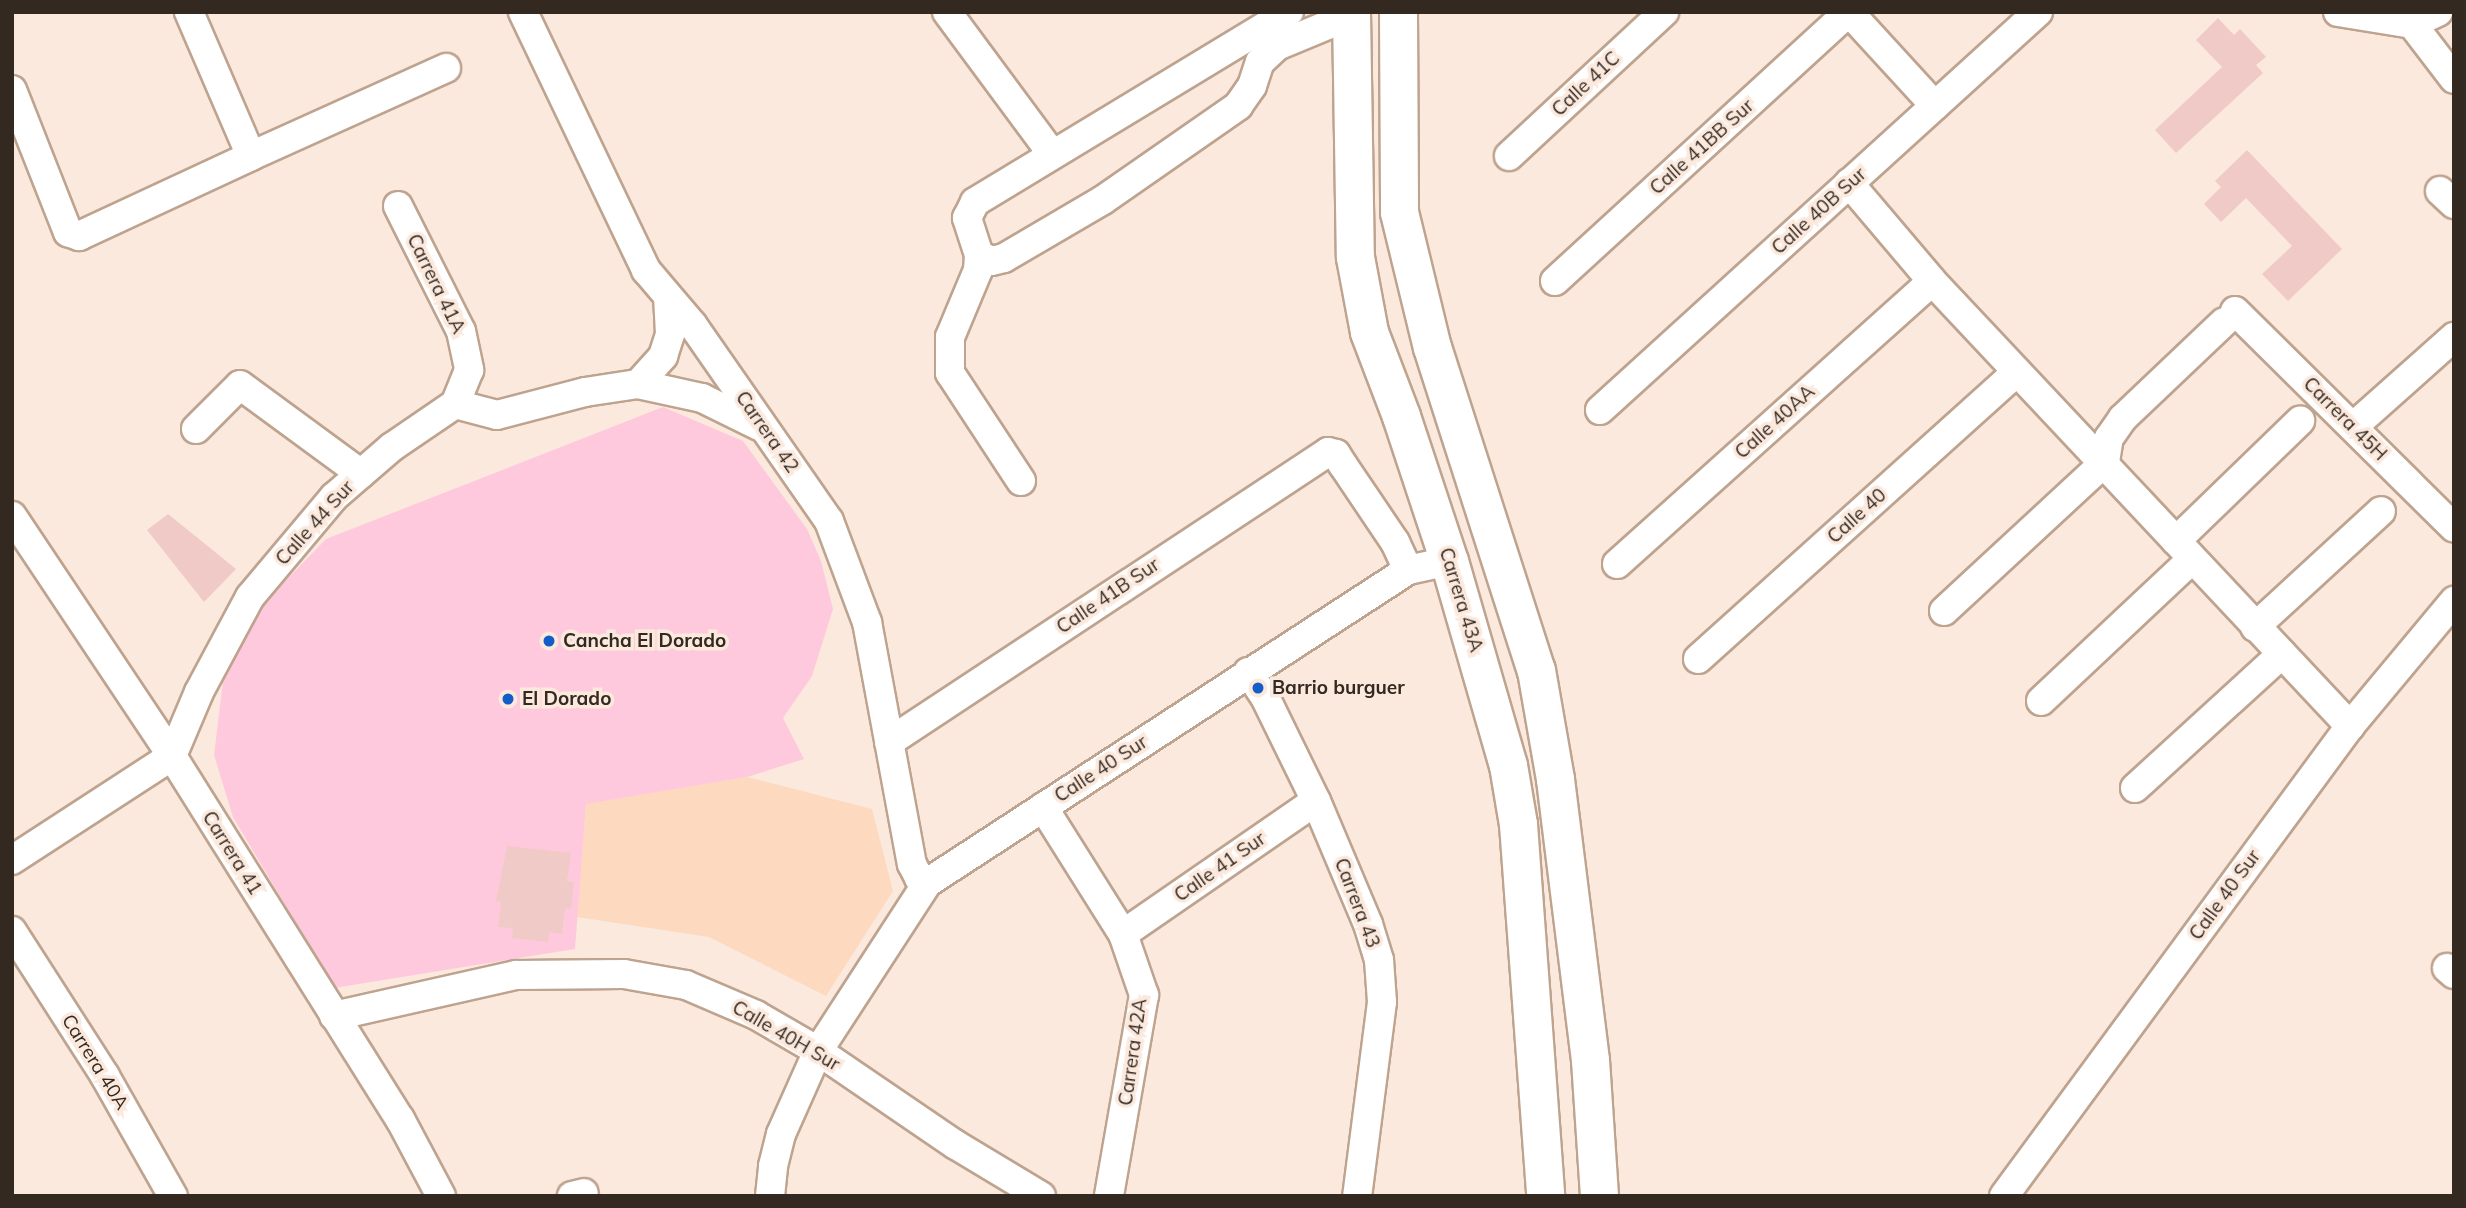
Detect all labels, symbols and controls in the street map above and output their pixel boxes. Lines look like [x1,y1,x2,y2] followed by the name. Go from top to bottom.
[1547,47,1625,121] street label: Calle 41C
[1645,94,1759,200] street label: Calle 41BB Sur
[1767,163,1871,259] street label: Calle 40B Sur
[402,230,470,338] street label: Carrera 41A
[2299,373,2391,465] street label: Carrera 45H
[1731,380,1819,464] street label: Calle 40AA
[731,387,803,477] street label: Carrera 42
[271,476,359,570] street label: Calle 44 Sur
[1823,484,1891,548] street label: Calle 40
[1434,545,1488,655] street label: Carrera 43A
[1052,553,1164,639] street label: Calle 41B Sur
[563,630,726,652] place label: Cancha El Dorado
[541,633,557,649] marker: Cancha El Dorado
[1272,677,1405,699] place label: Barrio burguer
[1250,680,1266,696] marker: Barrio burguer
[522,688,611,710] place label: El Dorado
[500,691,516,707] marker: El Dorado
[1050,731,1152,807] street label: Calle 40 Sur
[197,807,267,899] street label: Carrera 41
[1170,827,1270,907] street label: Calle 41 Sur
[2185,845,2265,945] street label: Calle 40 Sur
[1330,855,1384,951] street label: Carrera 43
[728,996,844,1076] street label: Calle 40H Sur
[1114,997,1152,1107] street label: Carrera 42A
[57,1010,133,1114] street label: Carrera 40A

